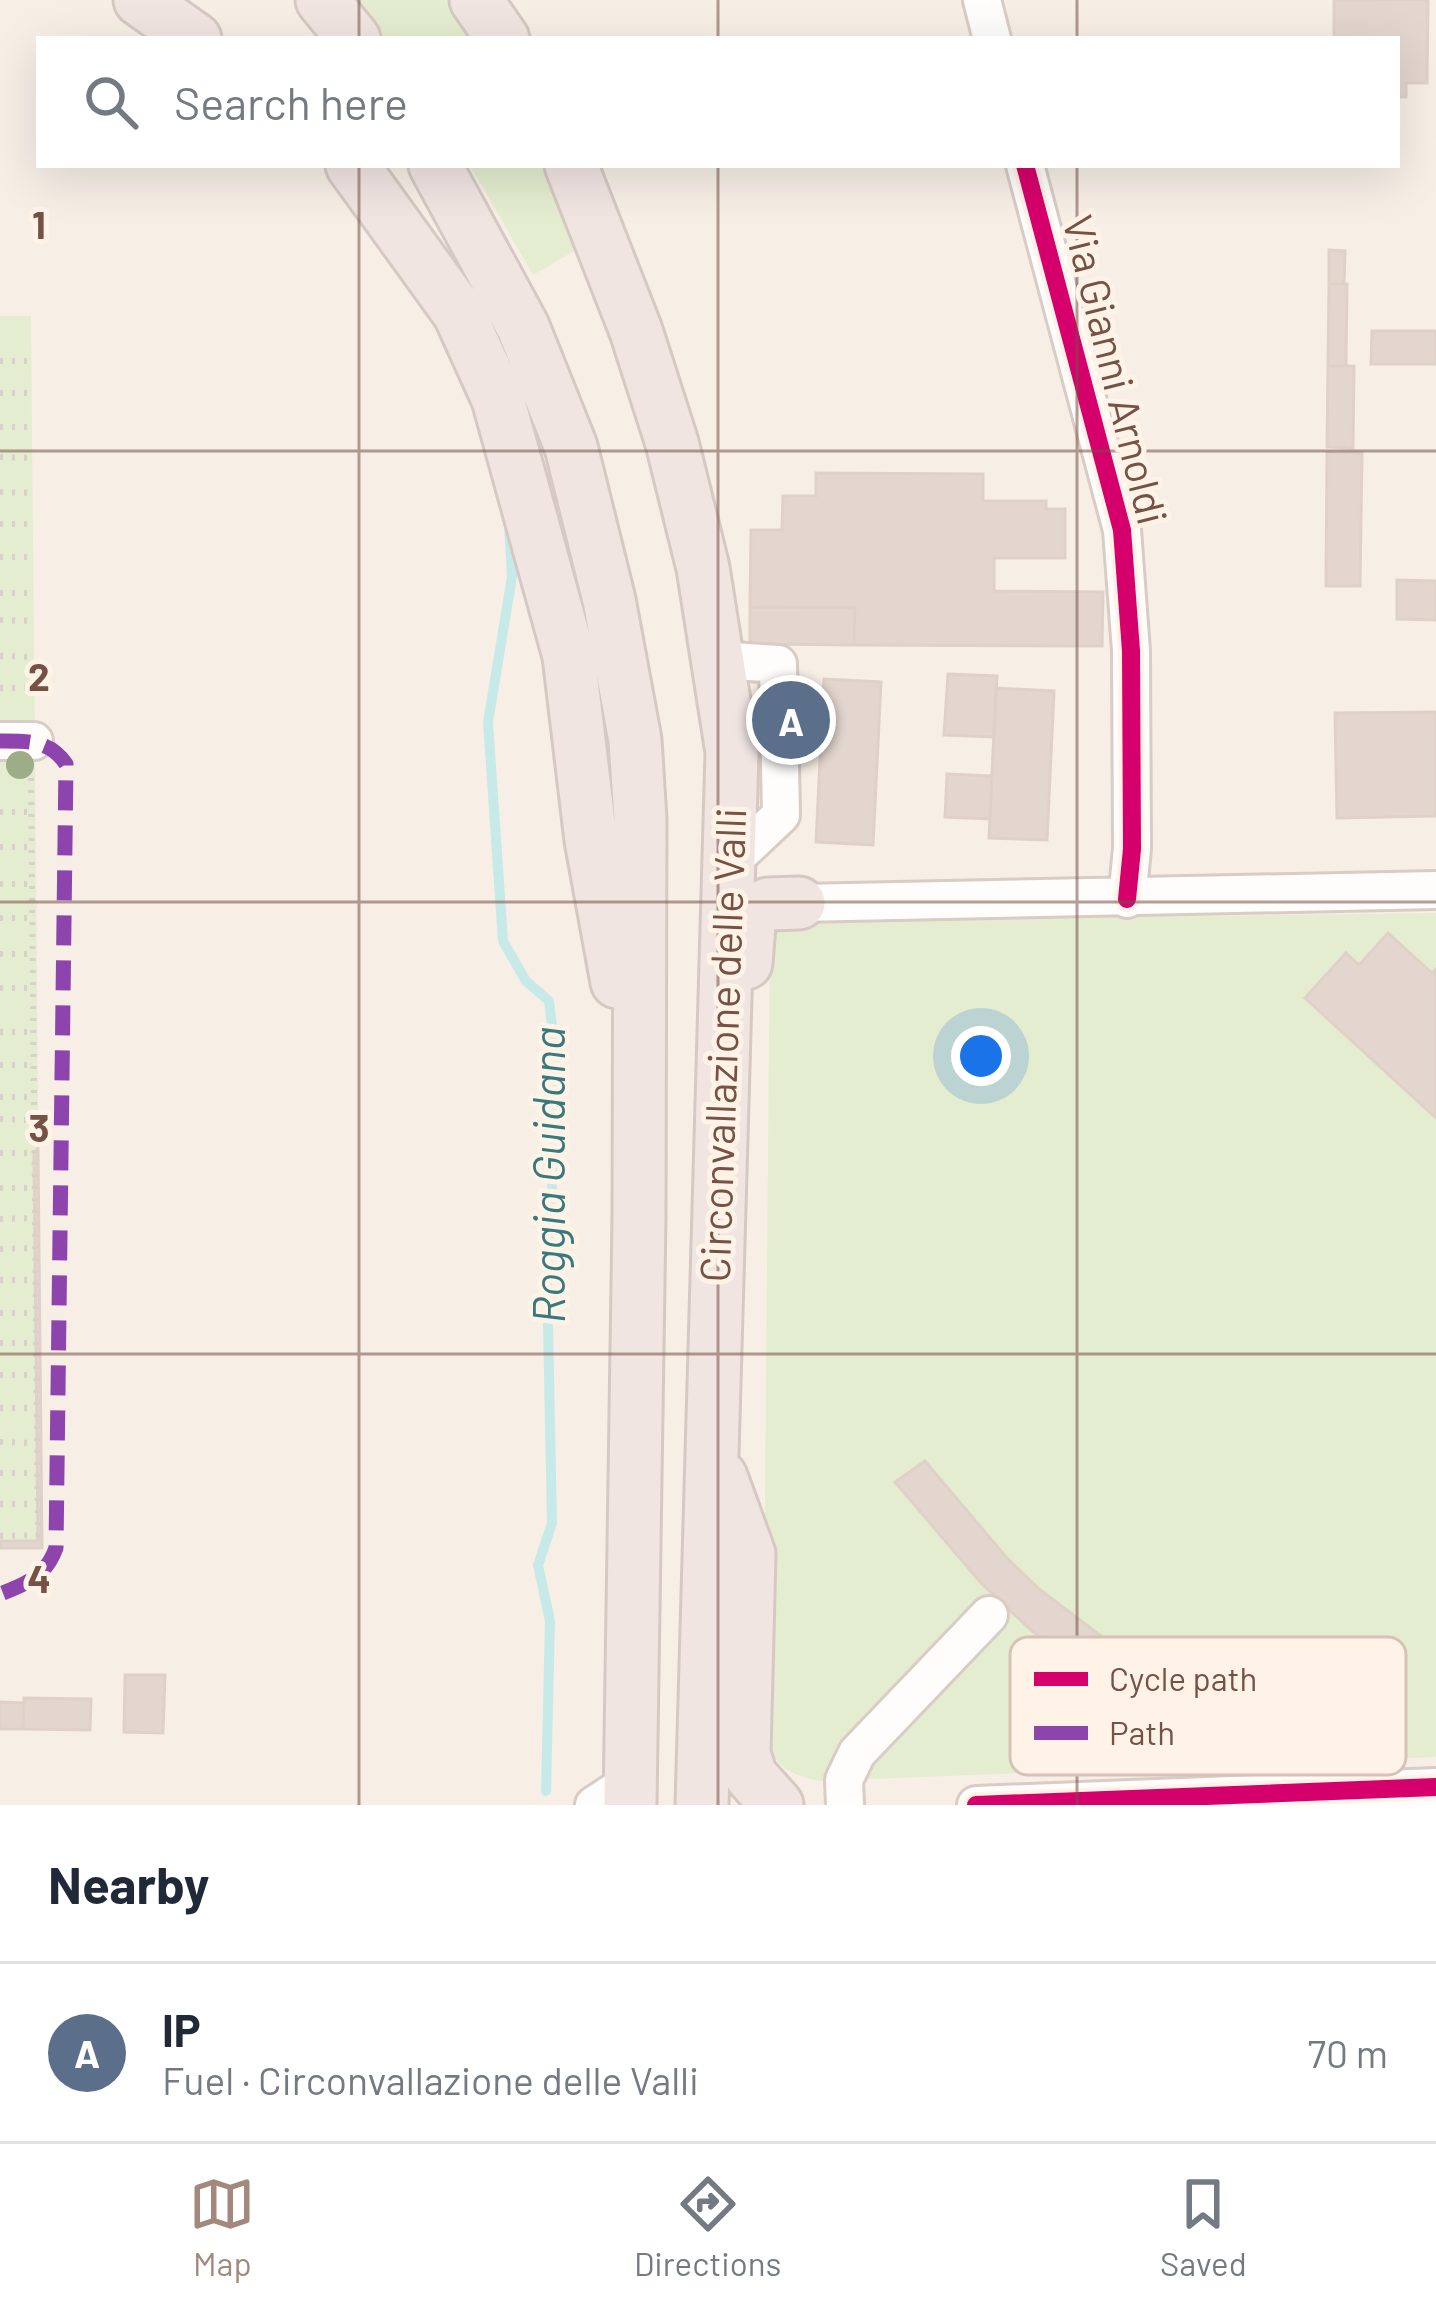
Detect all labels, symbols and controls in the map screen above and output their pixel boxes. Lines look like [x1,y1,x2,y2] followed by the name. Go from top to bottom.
[36,36,1400,168] search box
[78,69,144,135] icon: search
[174,75,408,129] text: Search here
[32,200,46,247] text: 1
[1054,210,1180,529] street label: Via Gianni Arnoldi
[28,652,50,699] text: 2
[752,675,830,765] pin: A
[688,807,754,1283] street label: Circonvallazione delle Valli
[520,1026,574,1324] water label: Roggia Guidana
[951,1026,1011,1086] your location
[28,1103,50,1150] text: 3
[27,1554,51,1601] text: 4
[1010,1637,1406,1775] legend
[1109,1658,1257,1698] text: Cycle path
[1109,1712,1175,1752] text: Path
[48,1853,209,1914] text: Nearby
[162,2002,201,2056] text: IP
[74,2029,100,2076] text: A
[1307,2029,1388,2076] text: 70 m
[162,2056,699,2103] text: Fuel · Circonvallazione delle Valli
[189,2171,255,2283] tab: Map
[634,2171,781,2283] tab: Directions
[1160,2171,1247,2283] tab: Saved

